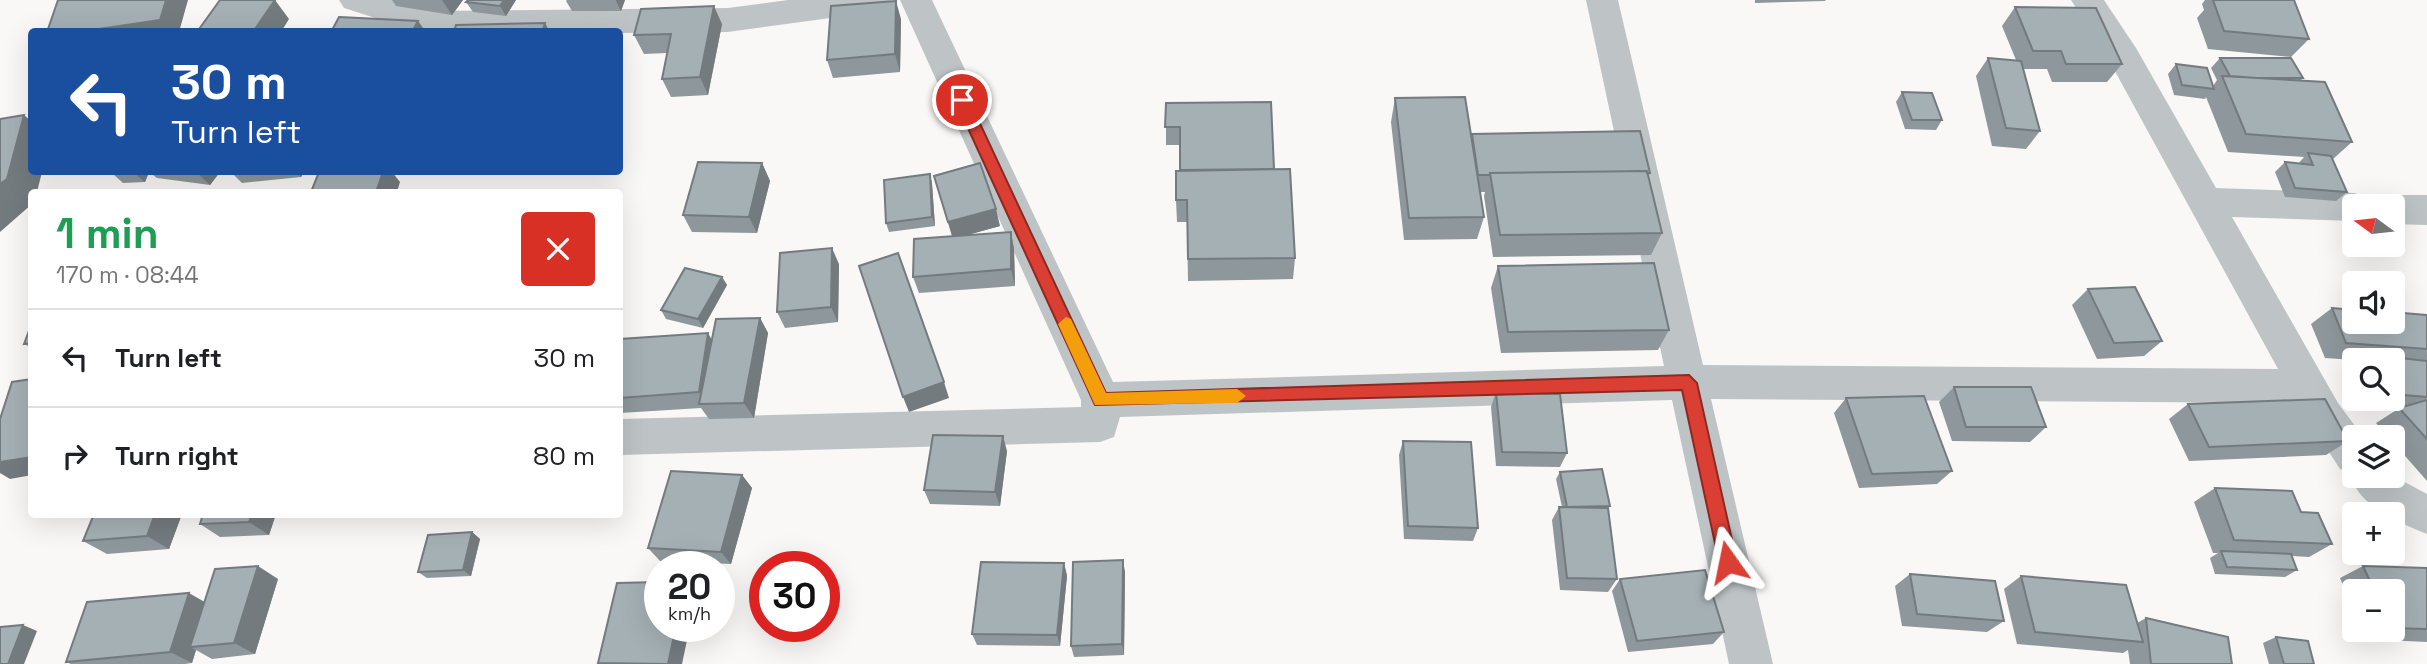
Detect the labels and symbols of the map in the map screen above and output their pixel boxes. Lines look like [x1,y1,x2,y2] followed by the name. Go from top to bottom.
[932,70,992,130] pin
[2342,194,2404,257] north arrow
[1691,525,1765,599] position arrow
[749,551,840,642] speed limit sign: 30

